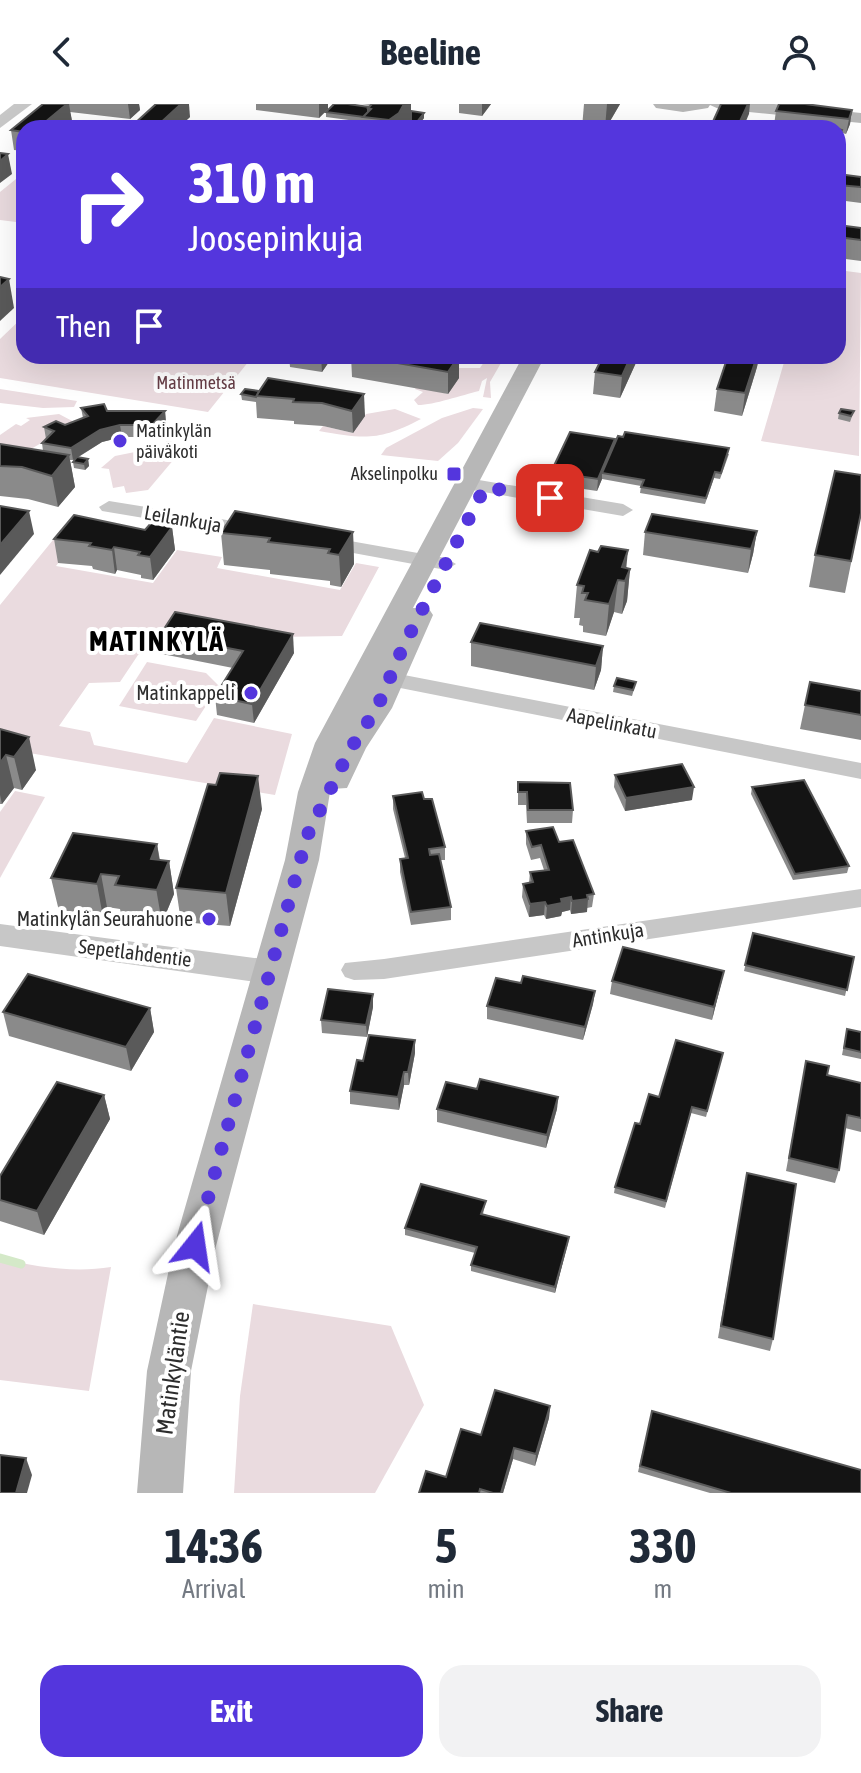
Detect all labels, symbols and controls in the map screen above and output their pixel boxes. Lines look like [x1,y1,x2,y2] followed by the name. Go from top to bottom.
[40,30,84,74] icon: back
[777,30,821,74] icon: person
[380,31,481,73] text: Beeline
[188,151,315,215] text: 310 m
[56,152,160,256] icon: right
[188,217,363,259] text: Joosepinkuja
[127,304,171,348] icon: arrive
[56,309,111,343] text: Then
[156,372,236,393] park label: Matinmetsä
[136,420,212,462] place label: Matinkylän päiväkoti
[111,432,129,450] marker: Matinkylän päiväkoti
[351,463,438,484] place label: Akselinpolku
[516,464,584,532] pin
[445,465,463,483] marker: Akselinpolku
[528,476,572,520] icon: arrive
[143,500,224,537] street label: Leilankuja
[89,625,225,657] district label: MATINKYLÄ
[136,681,235,704] place label: Matinkappeli
[242,684,260,702] marker: Matinkappeli
[565,703,659,742] street label: Aapelinkatu
[17,907,193,930] place label: Matinkylän Seurahuone
[200,910,218,928] marker: Matinkylän Seurahuone
[571,918,645,951] street label: Antinkuja
[77,934,193,971] street label: Sepetlahdentie
[153,1204,237,1288] position arrow
[150,1310,195,1436] street label: Matinkyläntie
[164,1518,263,1573] text: 14:36
[435,1518,457,1573] text: 5
[629,1518,697,1573] text: 330
[182,1574,245,1604] text: Arrival
[427,1574,465,1604] text: min
[653,1574,672,1604] text: m
[40,1665,423,1757] button: Exit
[439,1665,821,1757] button: Share

